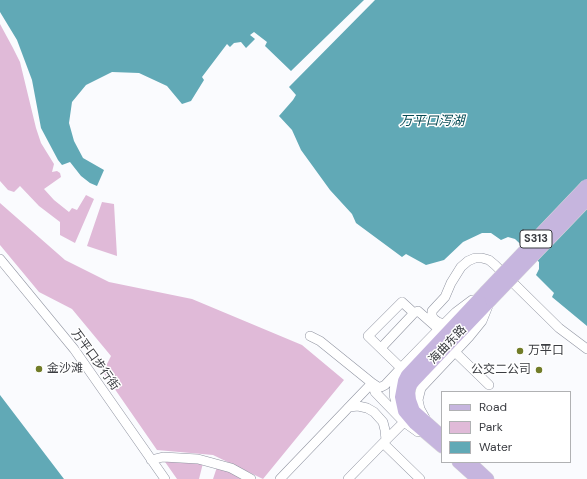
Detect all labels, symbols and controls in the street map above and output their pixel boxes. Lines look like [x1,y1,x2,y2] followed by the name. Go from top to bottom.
[400,114,464,130] water label: 万平口泻湖
[520,230,552,248] road number: S313
[426,323,470,367] street label: 海曲东路
[68,327,122,393] street label: 万平口步行街
[528,344,564,358] place label: 万平口
[515,346,525,356] marker: 万平口
[47,362,83,376] place label: 金沙滩
[471,363,531,377] place label: 公交二公司
[34,364,44,374] marker: 金沙滩
[534,365,544,375] marker: 公交二公司
[441,391,571,463] legend
[479,399,507,415] text: Road
[479,419,503,435] text: Park
[479,439,512,455] text: Water

